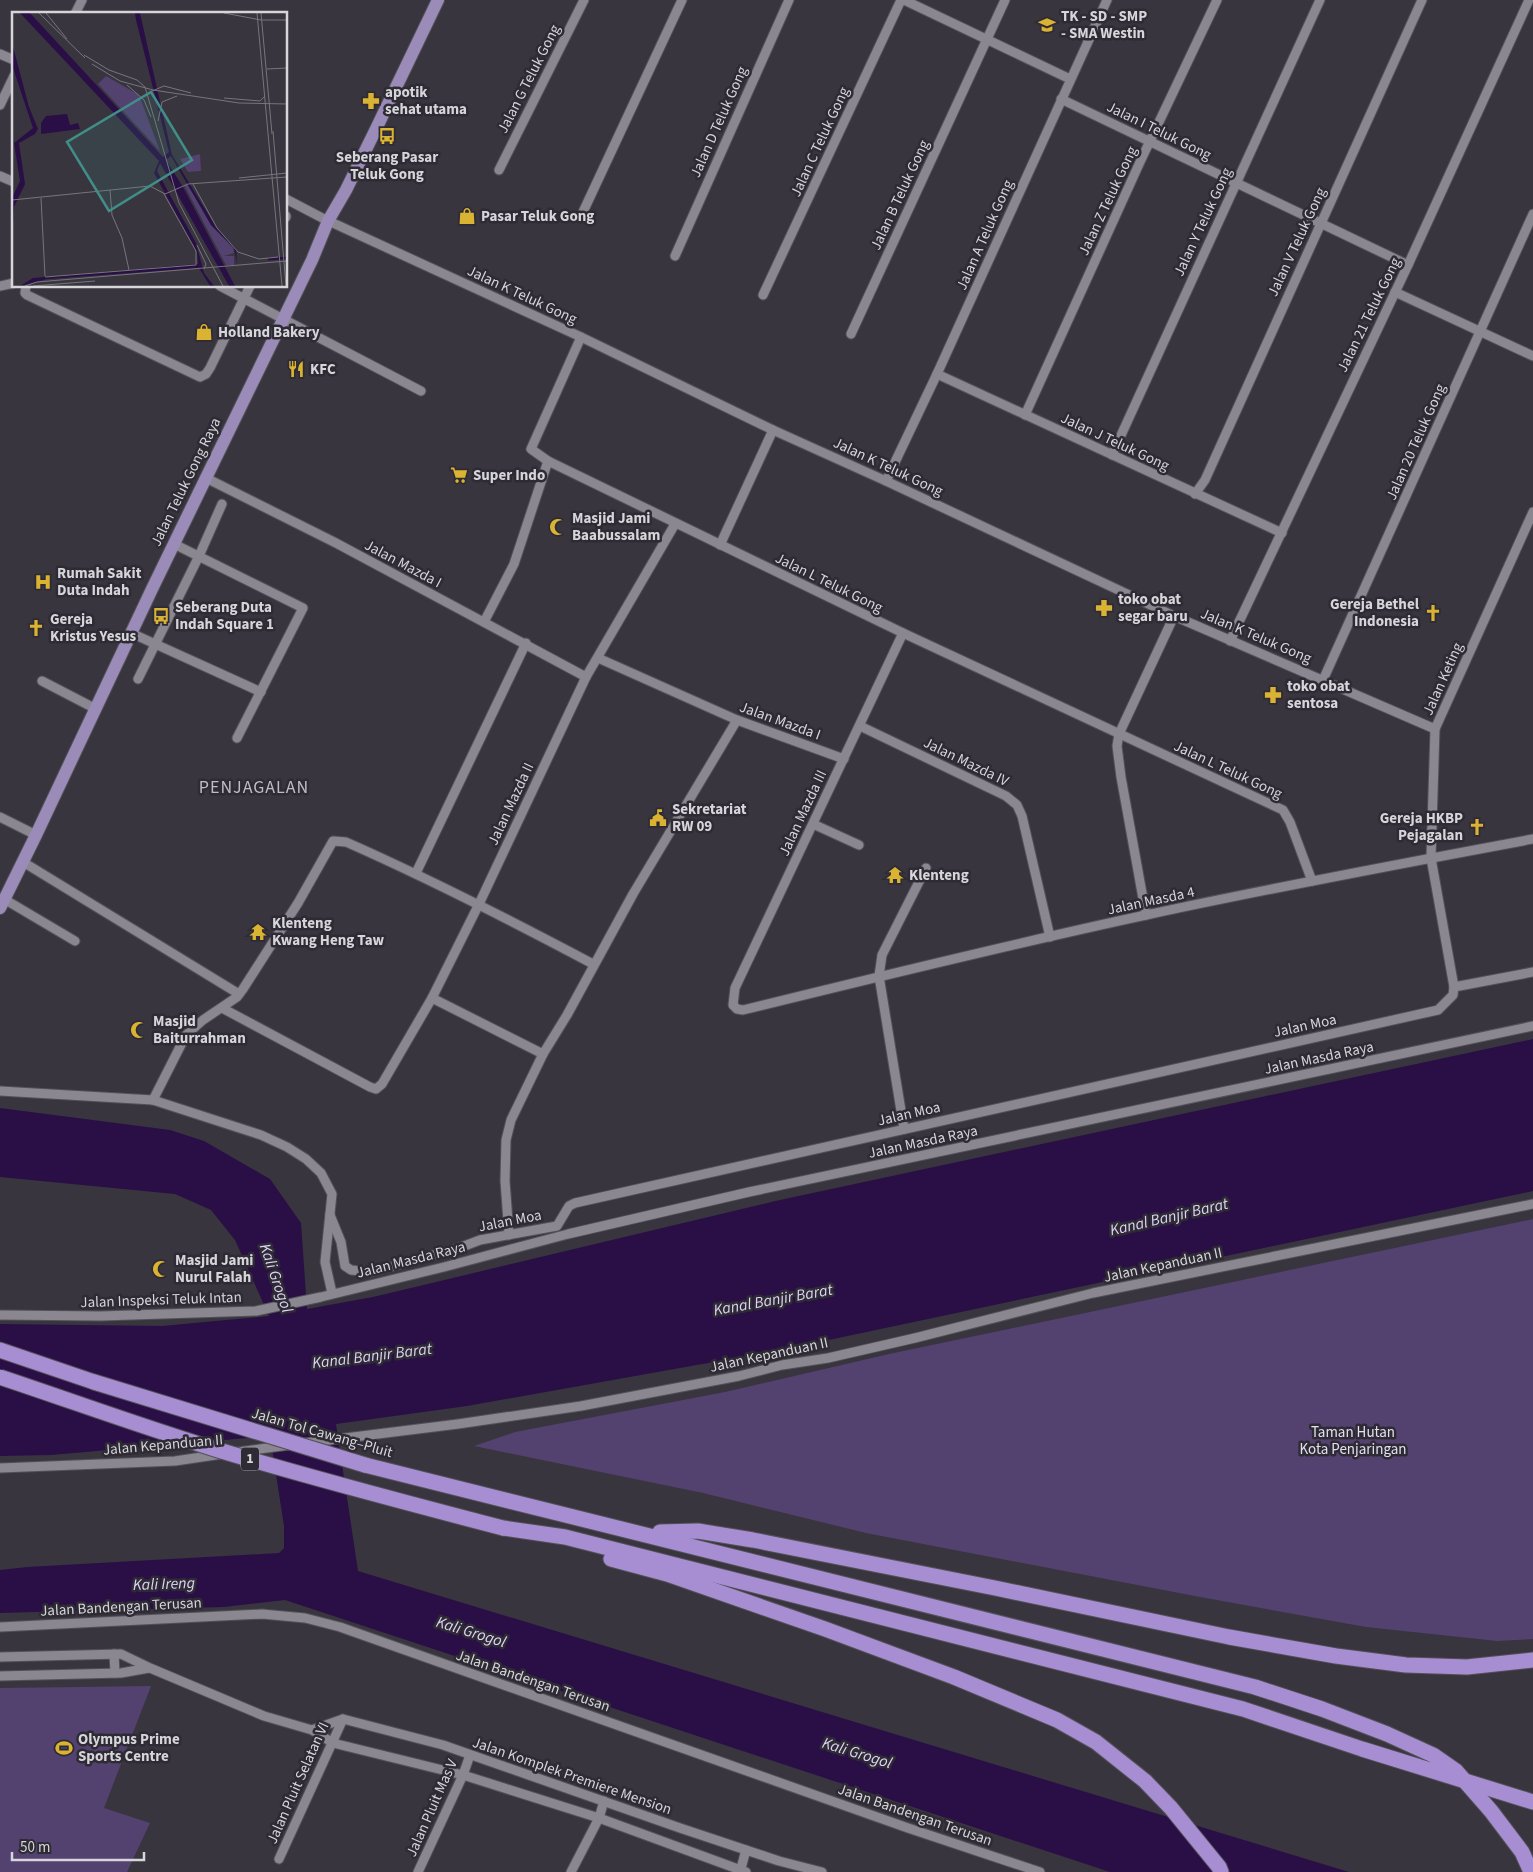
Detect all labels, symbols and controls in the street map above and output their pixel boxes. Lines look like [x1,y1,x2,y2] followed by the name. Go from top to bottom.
[1061,6,1147,44] place label: TK - SD - SMP - SMA Westin
[12,12,288,288] inset map
[1037,15,1057,35] school or university icon: TK - SD - SMP - SMA Westin
[492,21,566,137] street label: Jalan G Teluk Gong
[685,63,753,181] street label: Jalan D Teluk Gong
[385,82,467,120] place label: apotik sehat utama
[785,83,855,200] street label: Jalan C Teluk Gong
[361,91,381,111] pharmacy icon: apotik sehat utama
[1103,97,1215,166] street label: Jalan I Teluk Gong
[377,126,397,146] bus stop icon: Seberang Pasar Teluk Gong
[865,136,935,253] street label: Jalan B Teluk Gong
[1073,142,1143,259] street label: Jalan Z Teluk Gong
[336,147,438,185] place label: Seberang Pasar Teluk Gong
[1169,164,1238,280] street label: Jalan Y Teluk Gong
[951,176,1019,293] street label: Jalan A Teluk Gong
[1263,184,1332,300] street label: Jalan V Teluk Gong
[457,206,477,226] shop icon: Pasar Teluk Gong
[481,206,594,227] place label: Pasar Teluk Gong
[1332,254,1406,376] street label: Jalan 21 Teluk Gong
[464,260,581,330] street label: Jalan K Teluk Gong
[194,322,214,342] shop icon: Holland Bakery
[218,322,320,343] place label: Holland Bakery
[286,359,306,379] restaurant icon: KFC
[310,359,336,380] place label: KFC
[1381,380,1451,504] street label: Jalan 20 Teluk Gong
[1057,408,1173,477] street label: Jalan J Teluk Gong
[146,414,226,550] street label: Jalan Teluk Gong Raya
[830,432,947,502] street label: Jalan K Teluk Gong
[449,465,469,485] supermarket icon: Super Indo
[473,465,545,486] place label: Super Indo
[572,508,660,546] place label: Masjid Jami Baabussalam
[548,517,568,537] mosque icon: Masjid Jami Baabussalam
[361,535,445,593] street label: Jalan Mazda I
[772,548,887,618] street label: Jalan L Teluk Gong
[57,563,142,601] place label: Rumah Sakit Duta Indah
[33,572,53,592] hospital icon: Rumah Sakit Duta Indah
[1118,589,1188,627] place label: toko obat segar baru
[1330,594,1420,632] place label: Gereja Bethel Indonesia
[175,597,274,635] place label: Seberang Duta Indah Square 1
[1094,598,1114,618] pharmacy icon: toko obat segar baru
[1197,603,1315,669] street label: Jalan K Teluk Gong
[1423,603,1443,623] church icon: Gereja Bethel Indonesia
[151,606,171,626] bus stop icon: Seberang Duta Indah Square 1
[50,609,137,647] place label: Gereja Kristus Yesus
[26,618,46,638] church icon: Gereja Kristus Yesus
[1418,639,1469,719] street label: Jalan Keting
[1287,676,1350,714] place label: toko obat sentosa
[1263,685,1283,705] pharmacy icon: toko obat sentosa
[737,697,823,745] street label: Jalan Mazda I
[920,732,1012,792] street label: Jalan Mazda IV
[1170,736,1286,805] street label: Jalan L Teluk Gong
[483,759,539,849] street label: Jalan Mazda II
[774,767,832,859] street label: Jalan Mazda III
[199,775,309,800] district label: PENJAGALAN
[672,799,747,837] place label: Sekretariat RW 09
[648,808,668,828] public building icon: Sekretariat RW 09
[1380,808,1463,846] place label: Gereja HKBP Pejagalan
[1467,817,1487,837] church icon: Gereja HKBP Pejagalan
[885,865,905,885] temple icon: Klenteng
[909,865,969,886] place label: Klenteng
[1106,881,1197,920] street label: Jalan Masda 4
[272,913,385,951] place label: Klenteng Kwang Heng Taw
[248,922,268,942] temple icon: Klenteng Kwang Heng Taw
[1272,1009,1338,1043] street label: Jalan Moa
[153,1011,246,1049] place label: Masjid Baiturrahman
[129,1020,149,1040] mosque icon: Masjid Baiturrahman
[1262,1036,1376,1080] street label: Jalan Masda Raya
[876,1097,942,1131] street label: Jalan Moa
[866,1120,980,1164] street label: Jalan Masda Raya
[1108,1193,1231,1241] water label: Kanal Banjir Barat
[477,1205,543,1237] street label: Jalan Moa
[354,1236,468,1284] street label: Jalan Masda Raya
[254,1240,298,1316] water label: Kali Grogol
[1102,1242,1224,1288] street label: Jalan Kepanduan II
[175,1250,253,1288] place label: Masjid Jami Nurul Falah
[151,1259,171,1279] mosque icon: Masjid Jami Nurul Falah
[712,1279,835,1321] water label: Kanal Banjir Barat
[80,1287,242,1313] street label: Jalan Inspeksi Teluk Intan
[708,1332,830,1378] street label: Jalan Kepanduan II
[311,1338,434,1374] water label: Kanal Banjir Barat
[249,1403,395,1463] street label: Jalan Tol Cawang–Pluit
[1300,1422,1406,1460] park label: Taman Hutan Kota Penjaringan
[102,1429,224,1461] street label: Jalan Kepanduan II
[241,1448,259,1470] road number: 1
[133,1572,195,1596] water label: Kali Ireng
[40,1592,202,1622] street label: Jalan Bandengan Terusan
[433,1611,509,1653] water label: Kali Grogol
[453,1645,613,1717] street label: Jalan Bandengan Terusan
[262,1719,334,1847] street label: Jalan Pluit Selatan VI
[78,1729,180,1767] place label: Olympus Prime Sports Centre
[470,1732,674,1820] street label: Jalan Komplek Premiere Mension
[819,1732,895,1774] water label: Kali Grogol
[54,1738,74,1758] sports icon: Olympus Prime Sports Centre
[401,1755,463,1860] street label: Jalan Pluit Mas V
[835,1779,995,1851] street label: Jalan Bandengan Terusan
[12,1830,145,1862] scale bar
[20,1837,50,1858] text: 50 m

